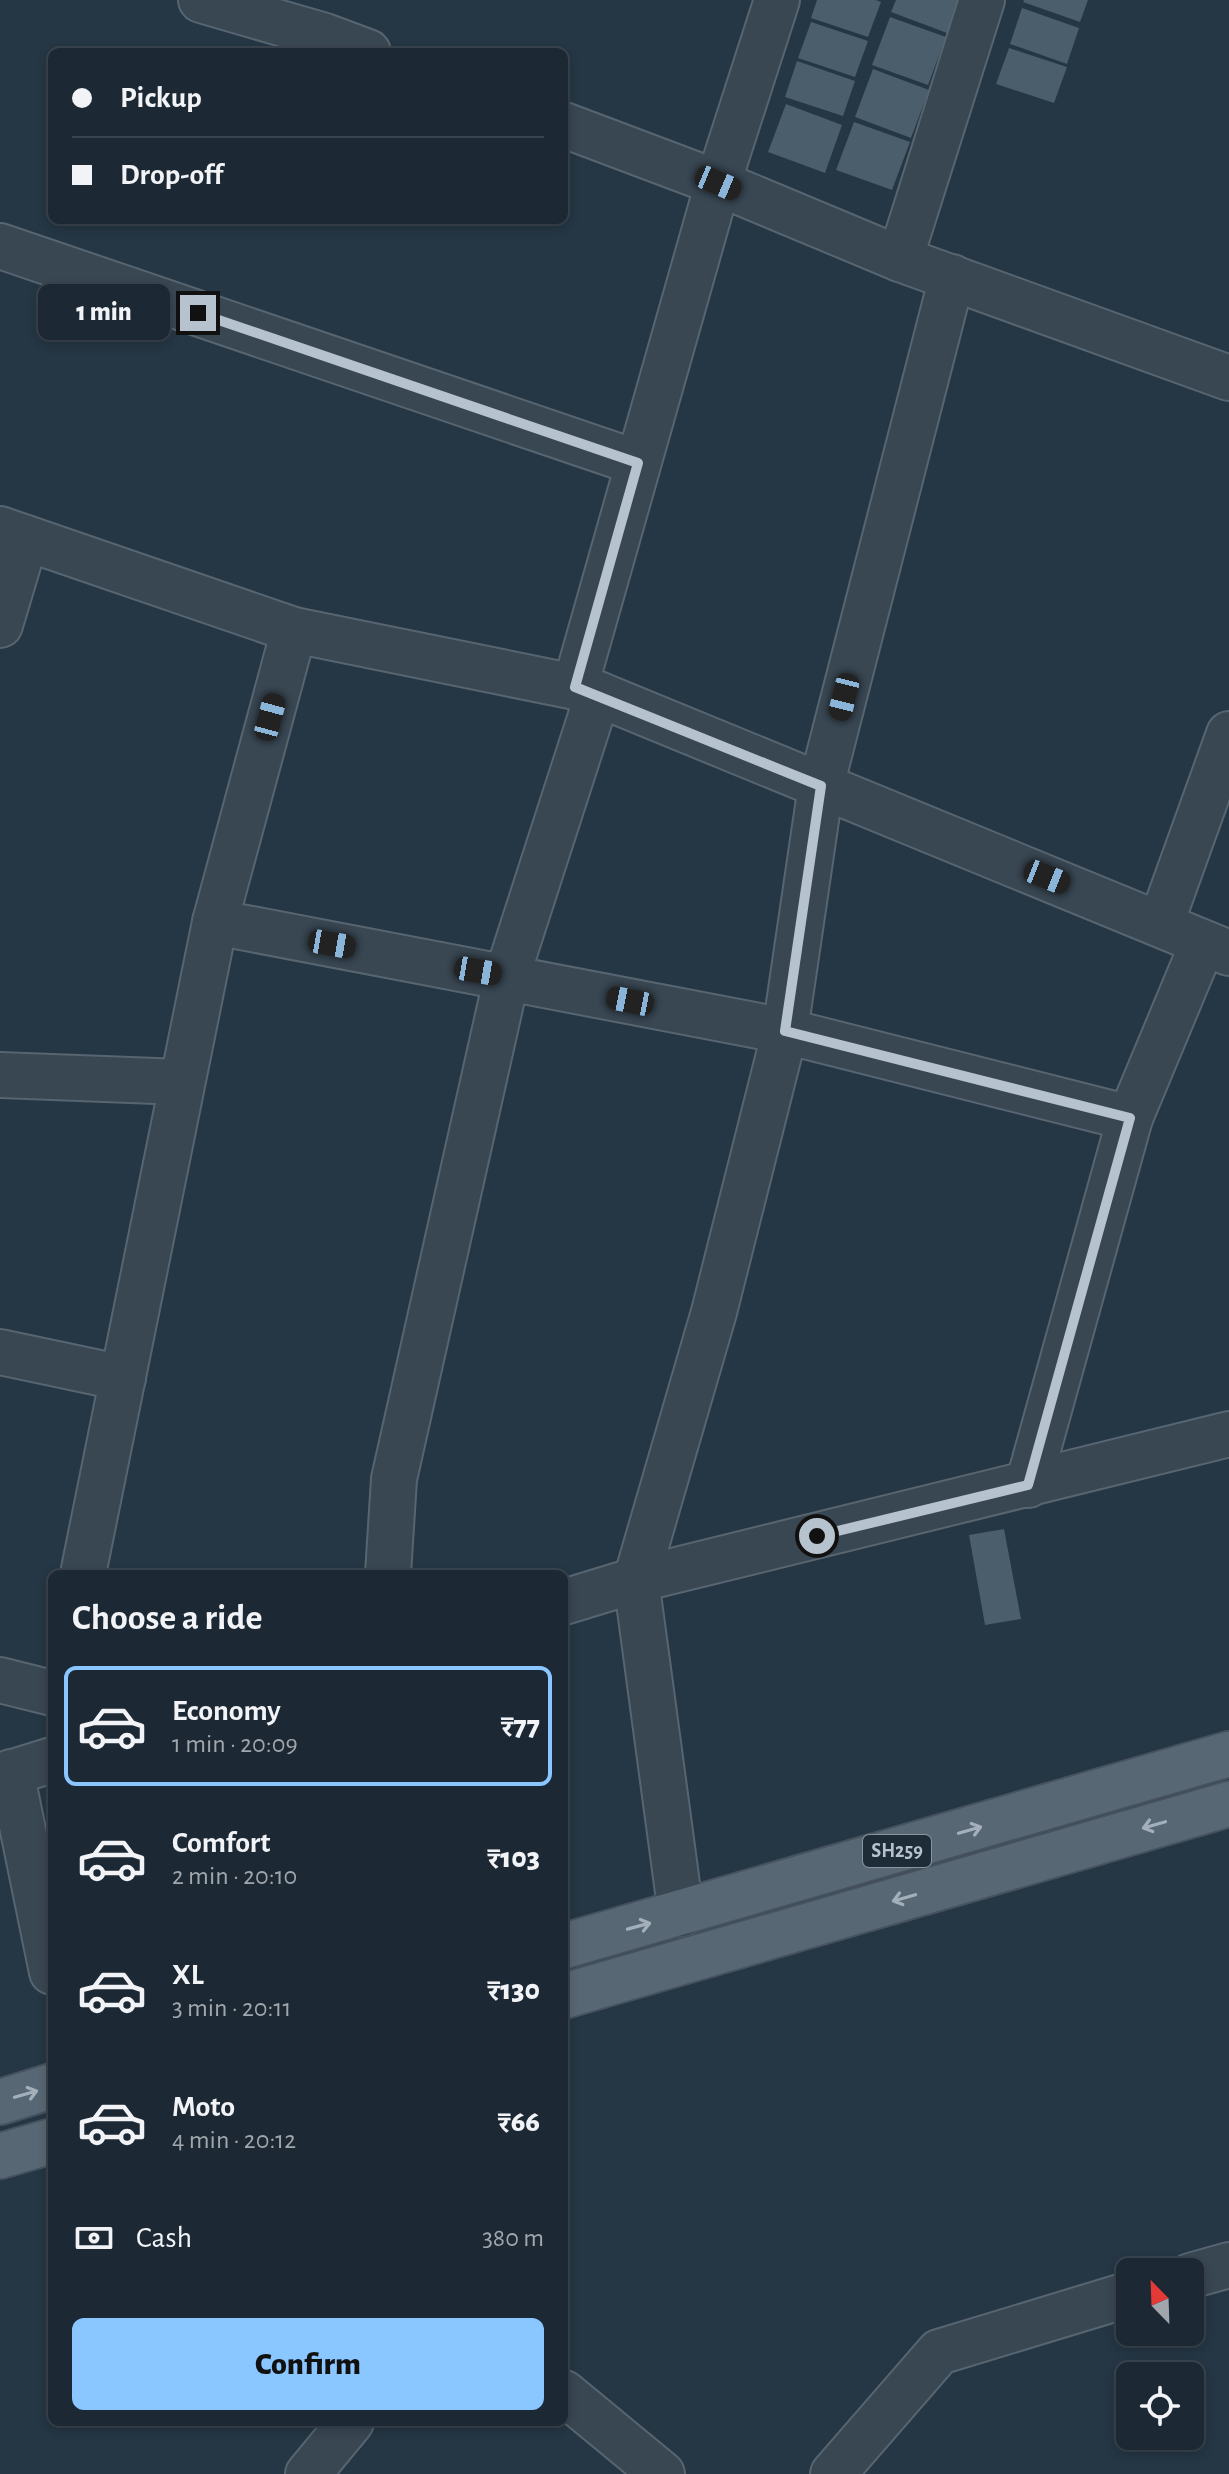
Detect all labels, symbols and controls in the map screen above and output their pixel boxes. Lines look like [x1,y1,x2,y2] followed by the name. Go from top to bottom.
[120,83,202,113] text: Pickup
[120,160,223,190] text: Drop-off
[691,163,745,203] car
[38,285,170,341] callout: 1 min
[180,295,216,331] route end
[76,299,132,325] text: 1 min
[827,671,861,723] car
[252,691,288,743] car
[1020,857,1074,897] car
[306,928,358,960] car
[452,955,504,987] car
[604,985,656,1017] car
[799,1518,835,1554] route start
[72,1600,262,1636] text: Choose a ride
[76,1690,148,1762] icon: car
[172,1696,281,1726] text: Economy
[501,1711,540,1741] text: ₹77
[172,1731,298,1757] text: 1 min · 20:09
[1142,1818,1168,1833] one-way arrow
[76,1822,148,1894] icon: car
[956,1822,982,1837] one-way arrow
[172,1828,271,1858] text: Comfort
[863,1835,931,1867] road number: SH259
[487,1843,540,1873] text: ₹103
[172,1863,297,1889] text: 2 min · 20:10
[892,1891,918,1906] one-way arrow
[626,1918,652,1933] one-way arrow
[76,1954,148,2026] icon: car
[172,1960,204,1990] text: XL
[487,1975,540,2005] text: ₹130
[172,1995,291,2021] text: 3 min · 20:11
[13,2086,38,2100] one-way arrow
[76,2086,148,2158] icon: car
[172,2092,235,2122] text: Moto
[498,2107,540,2137] text: ₹66
[172,2127,296,2153] text: 4 min · 20:12
[72,2216,116,2260] icon: cash
[136,2223,192,2253] text: Cash
[482,2225,544,2251] text: 380 m
[1116,2258,1204,2346] north arrow
[1116,2258,1204,2450] map controls
[72,2318,544,2410] button: Confirm
[1116,2362,1204,2450] button: locate

